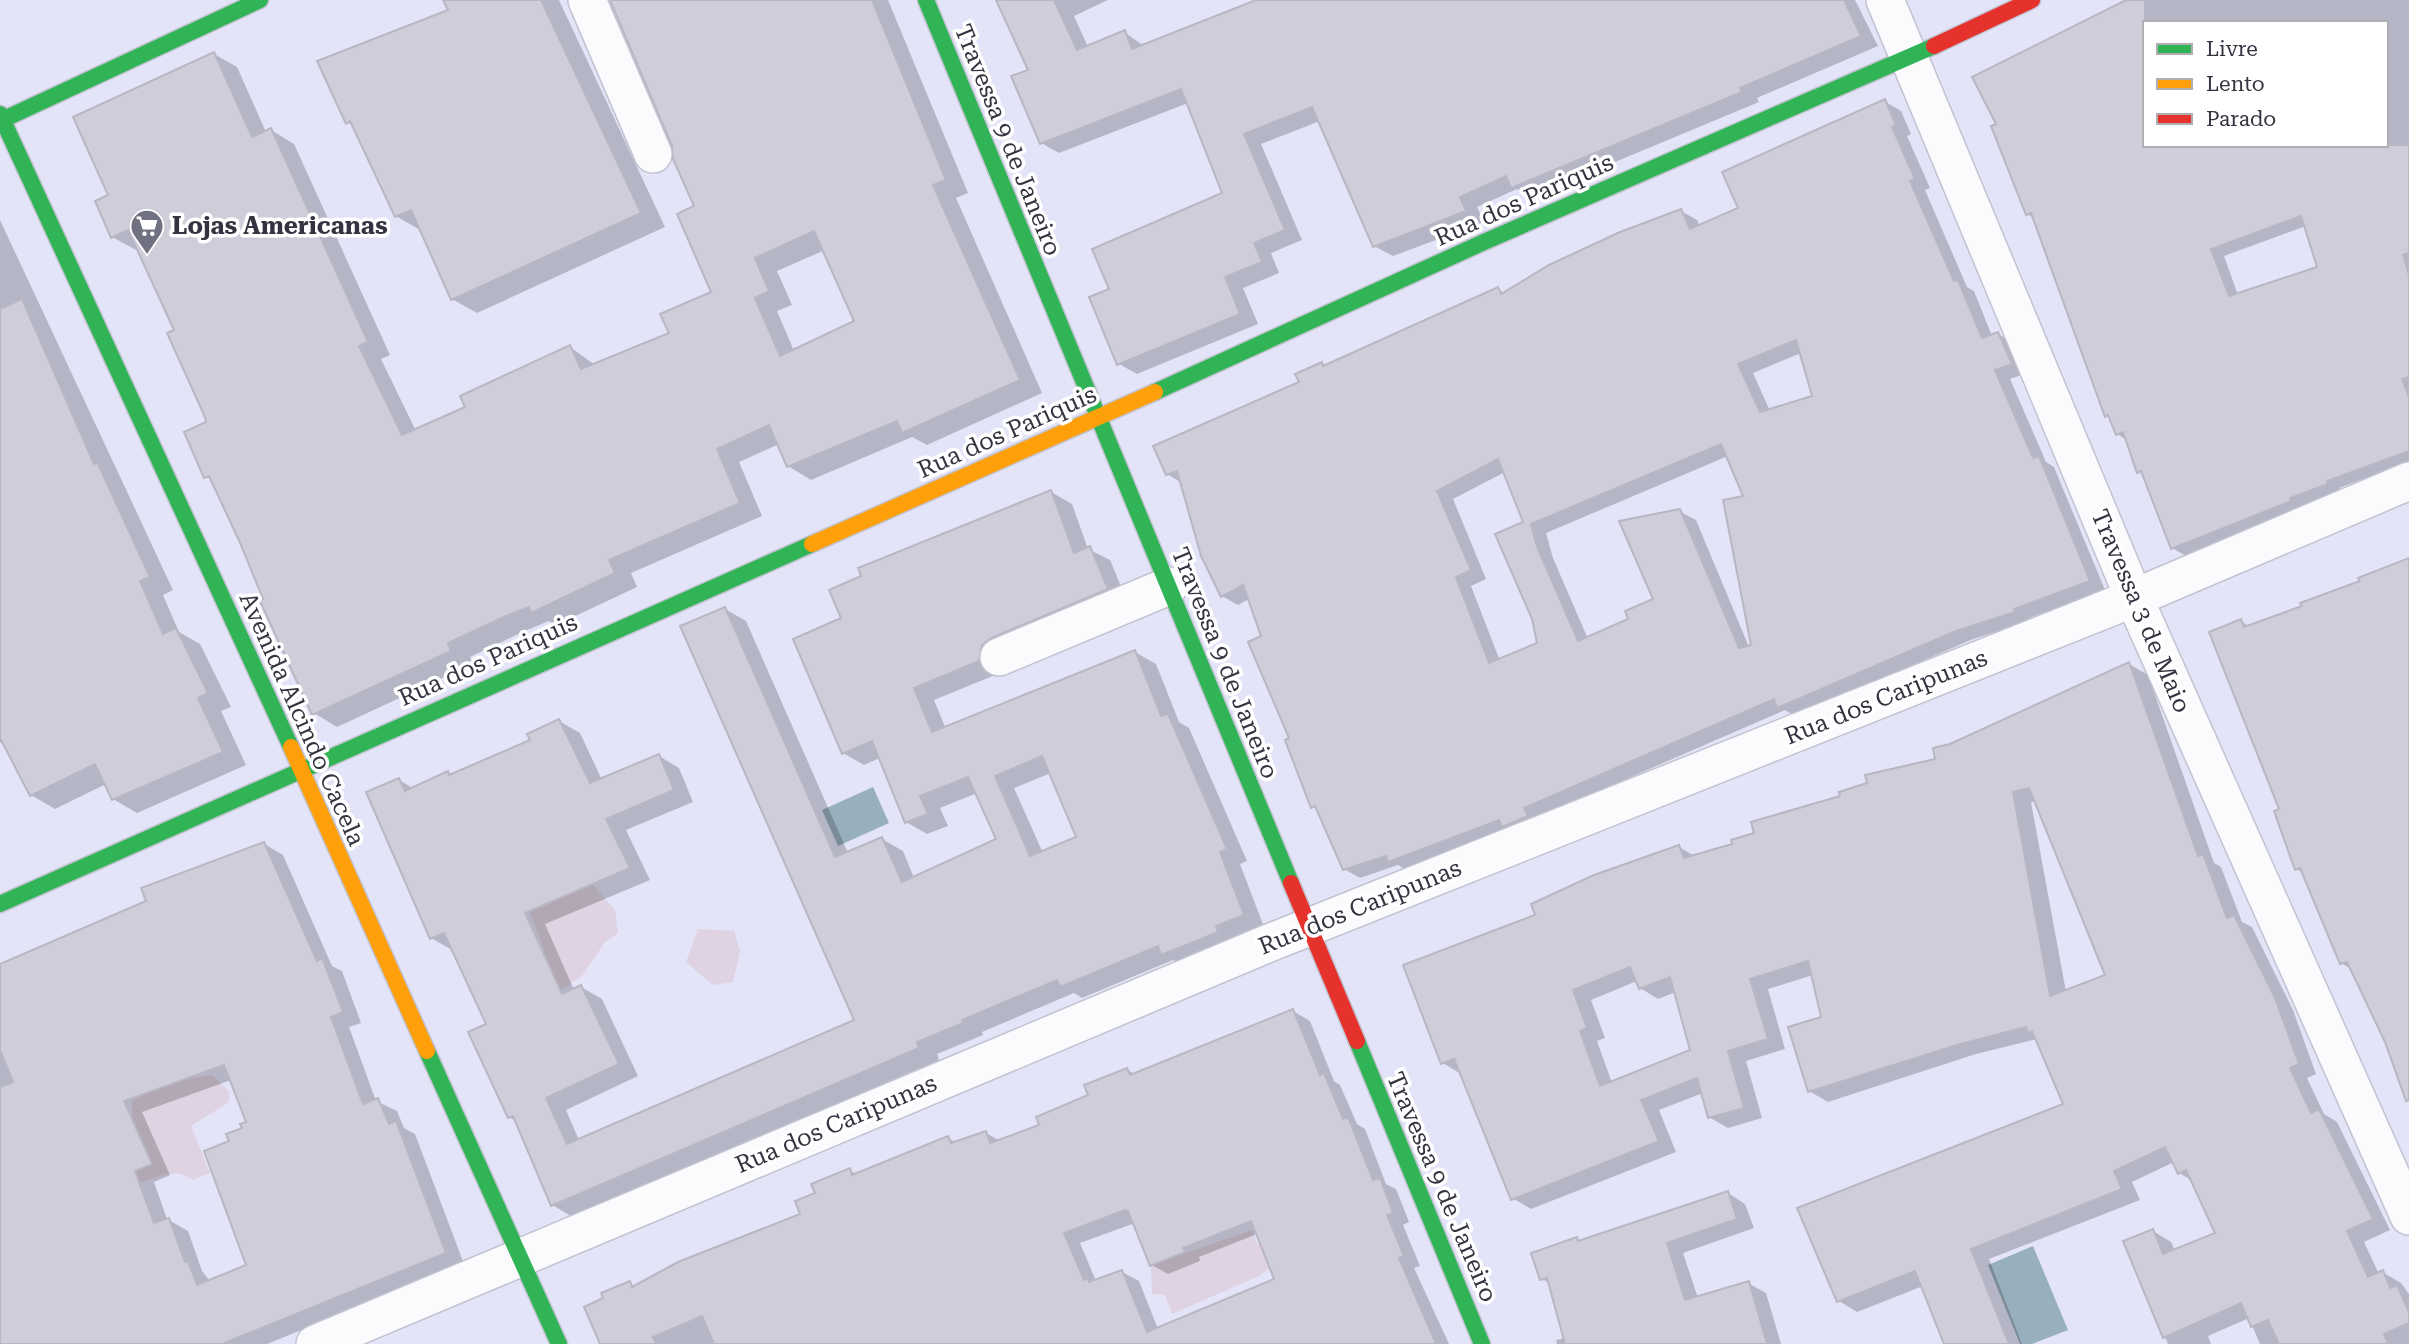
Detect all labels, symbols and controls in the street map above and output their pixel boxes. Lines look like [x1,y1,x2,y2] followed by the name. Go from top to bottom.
[949,20,1067,260] street label: Travessa 9 de Janeiro
[2143,21,2388,147] legend
[2206,37,2258,61] text: Livre
[2206,72,2265,96] text: Lento
[2206,107,2276,131] text: Parado
[1430,148,1618,252] street label: Rua dos Pariquis
[128,207,166,256] supermarket icon: Lojas Americanas
[172,212,388,240] place label: Lojas Americanas
[913,380,1101,484] street label: Rua dos Pariquis
[2085,505,2197,717] street label: Travessa 3 de Maio
[1166,543,1284,783] street label: Travessa 9 de Janeiro
[233,588,371,850] street label: Avenida Alcindo Cacela
[394,608,582,712] street label: Rua dos Pariquis
[1781,644,1991,750] street label: Rua dos Caripunas
[1255,854,1465,960] street label: Rua dos Caripunas
[1381,1068,1503,1306] street label: Travessa 9 de Janeiro
[731,1069,941,1179] street label: Rua dos Caripunas

